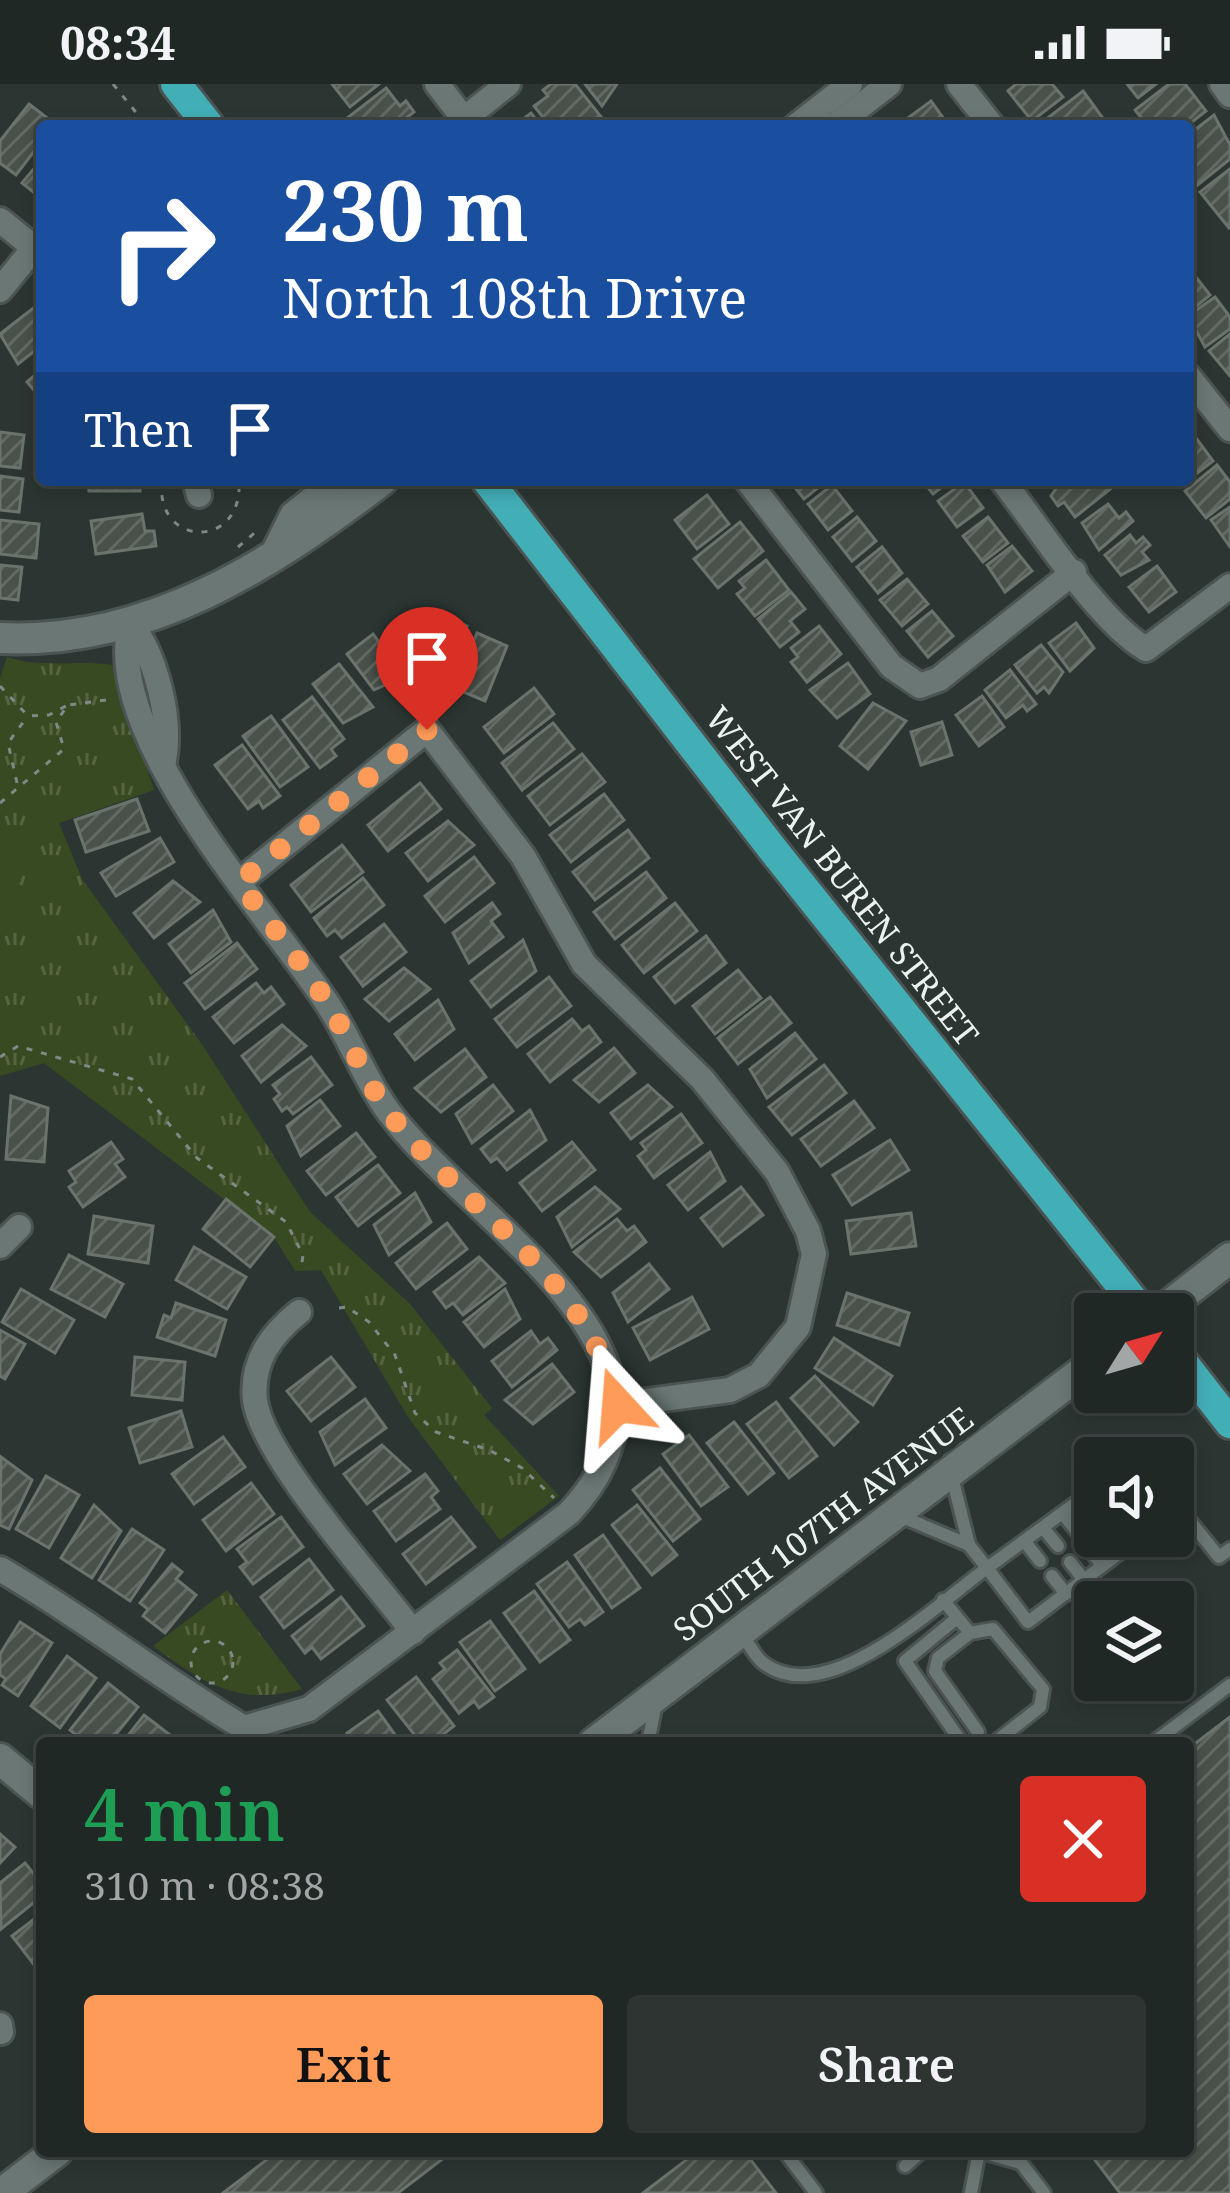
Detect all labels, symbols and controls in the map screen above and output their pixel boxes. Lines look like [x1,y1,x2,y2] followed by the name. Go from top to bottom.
[60,12,175,73] text: 08:34
[282,151,529,266] text: 230 m
[84,168,240,324] icon: right
[282,260,747,334] text: North 108th Drive
[217,396,283,462] icon: arrive
[84,399,193,460] text: Then
[376,607,478,730] pin
[394,625,460,691] icon: arrive
[695,697,989,1055] street label: WEST VAN BUREN STREET
[1074,1293,1194,1413] north arrow
[1074,1293,1194,1701] map controls
[555,1342,681,1468] position arrow
[664,1396,982,1651] street label: SOUTH 107TH AVENUE
[1074,1437,1194,1557] button: sound
[1074,1581,1194,1701] button: layers
[84,1764,285,1862] text: 4 min
[1020,1776,1146,1902] button: close
[84,1858,325,1911] text: 310 m · 08:38
[84,1995,603,2133] button: Exit
[627,1995,1146,2133] button: Share

